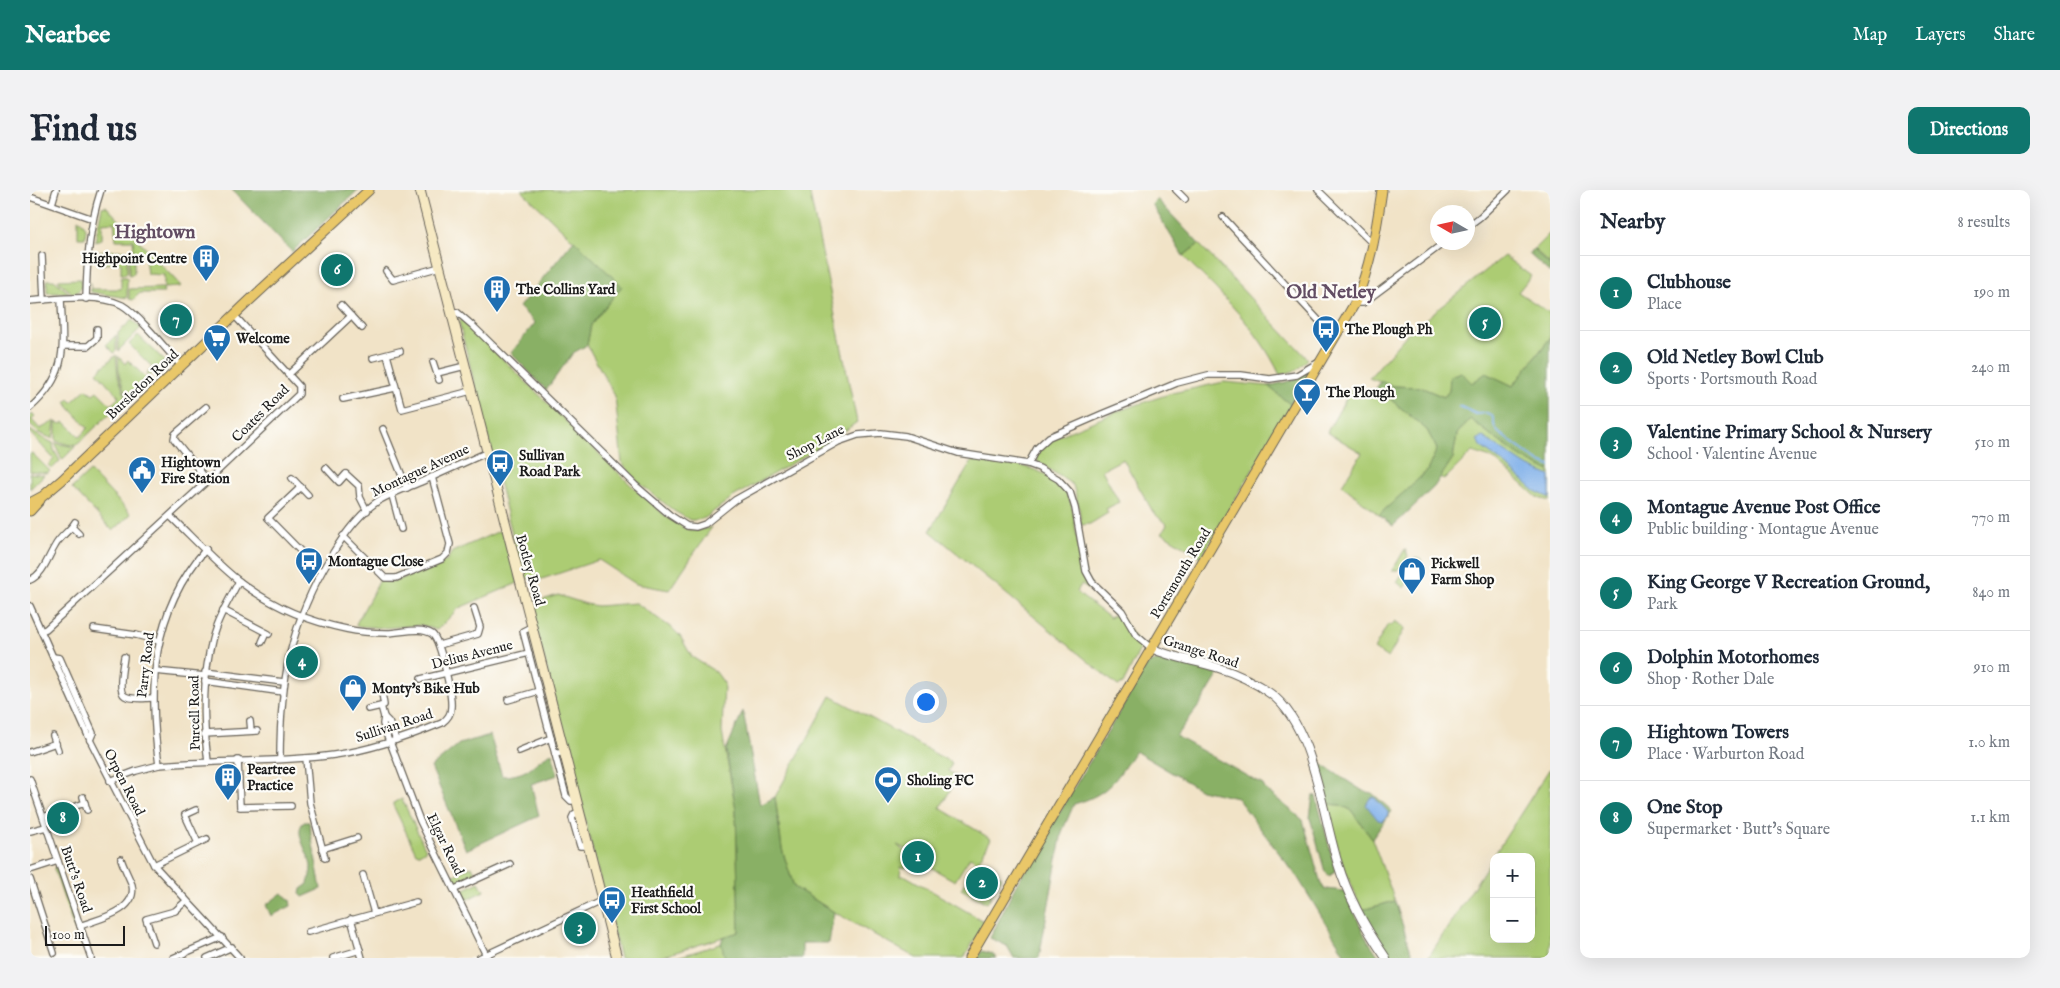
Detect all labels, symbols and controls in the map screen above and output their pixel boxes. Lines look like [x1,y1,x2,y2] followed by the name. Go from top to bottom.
[25,20,110,51] text: Nearbee
[1853,24,1887,47] text: Map
[1915,24,1966,47] text: Layers
[1994,24,2035,47] text: Share
[1908,107,2030,154] button: Directions
[30,108,137,153] text: Find us
[1430,205,1475,250] north arrow
[1600,209,1665,236] text: Nearby
[1958,213,2010,233] text: 8 results
[115,221,195,245] district label: Hightown
[191,243,221,282] building icon: Highpoint Centre
[82,250,188,268] place label: Highpoint Centre
[321,251,353,289] pin: 6
[1647,271,1731,295] text: Clubhouse
[482,274,512,313] building icon: The Collins Yard
[515,281,616,299] place label: The Collins Yard
[1286,281,1376,305] district label: Old Netley
[1613,283,1619,303] text: 1
[1973,283,2010,303] text: 190 m
[1647,295,1682,315] text: Place
[160,301,192,339] pin: 7
[1469,304,1501,342] pin: 5
[1311,314,1341,353] bus stop icon: The Plough Ph
[1344,321,1433,339] place label: The Plough Ph
[202,323,232,362] supermarket icon: Welcome
[235,330,290,348] place label: Welcome
[103,345,183,424] street label: Bursledon Road
[1647,346,1824,370] text: Old Netley Bowl Club
[1612,358,1620,378] text: 2
[1971,358,2010,378] text: 240 m
[1647,370,1817,390] text: Sports · Portsmouth Road
[1292,377,1322,416] bar icon: The Plough
[228,381,294,446] street label: Coates Road
[1325,384,1395,402] place label: The Plough
[783,420,848,465] street label: Shop Lane
[1647,421,1932,445] text: Valentine Primary School & Nursery
[1613,433,1619,453] text: 3
[1975,433,2010,453] text: 510 m
[369,440,473,501] street label: Montague Avenue
[1647,445,1817,465] text: School · Valentine Avenue
[519,447,581,481] place label: Sullivan Road Park
[485,448,515,487] bus stop icon: Sullivan Road Park
[161,454,230,488] place label: Hightown Fire Station
[127,455,157,494] public building icon: Hightown Fire Station
[1647,496,1881,520] text: Montague Avenue Post Office
[1612,508,1620,528] text: 4
[1971,508,2010,528] text: 770 m
[1647,520,1879,540] text: Public building · Montague Avenue
[1147,524,1215,622] street label: Portsmouth Road
[511,533,549,609] street label: Botley Road
[294,546,324,585] bus stop icon: Montague Close
[328,553,424,571] place label: Montague Close
[1431,555,1495,589] place label: Pickwell Farm Shop
[1397,556,1427,595] shop icon: Pickwell Farm Shop
[1647,571,1930,595] text: King George V Recreation Ground,
[1613,583,1619,603] text: 5
[1972,583,2010,603] text: 840 m
[1647,595,1677,615] text: Park
[133,631,159,699] street label: Parry Road
[1161,631,1241,673] street label: Grange Road
[430,636,515,674] street label: Delius Avenue
[286,643,318,681] pin: 4
[1647,646,1819,670] text: Dolphin Motorhomes
[1613,658,1619,678] text: 6
[1973,658,2010,678] text: 910 m
[1647,670,1774,690] text: Shop · Rother Dale
[338,673,368,712] shop icon: Monty's Bike Hub
[185,675,205,751] street label: Purcell Road
[372,680,480,698] place label: Monty's Bike Hub
[913,689,939,715] your location
[353,705,436,747] street label: Sullivan Road
[1647,721,1789,745] text: Hightown Towers
[1612,733,1620,753] text: 7
[1968,733,2010,753] text: 1.0 km
[1647,745,1804,765] text: Place · Warburton Road
[100,746,149,819] street label: Orpen Road
[247,761,296,795] place label: Peartree Practice
[213,762,243,801] building icon: Peartree Practice
[873,765,903,804] sports icon: Sholing FC
[907,772,974,790] place label: Sholing FC
[1647,796,1722,820] text: One Stop
[47,799,79,837] pin: 8
[1613,808,1619,828] text: 8
[1970,808,2010,828] text: 1.1 km
[422,810,468,879] street label: Elgar Road
[1647,820,1830,840] text: Supermarket · Butt's Square
[902,838,934,876] pin: 1
[56,844,96,916] street label: Butt's Road
[1490,853,1535,943] map controls
[1490,853,1535,898] button: +
[966,864,998,902] pin: 2
[631,884,702,918] place label: Heathfield First School
[597,885,627,924] bus stop icon: Heathfield First School
[1490,898,1535,943] button: −
[564,909,596,947] pin: 3
[45,923,125,946] scale bar
[52,926,85,944] text: 100 m

